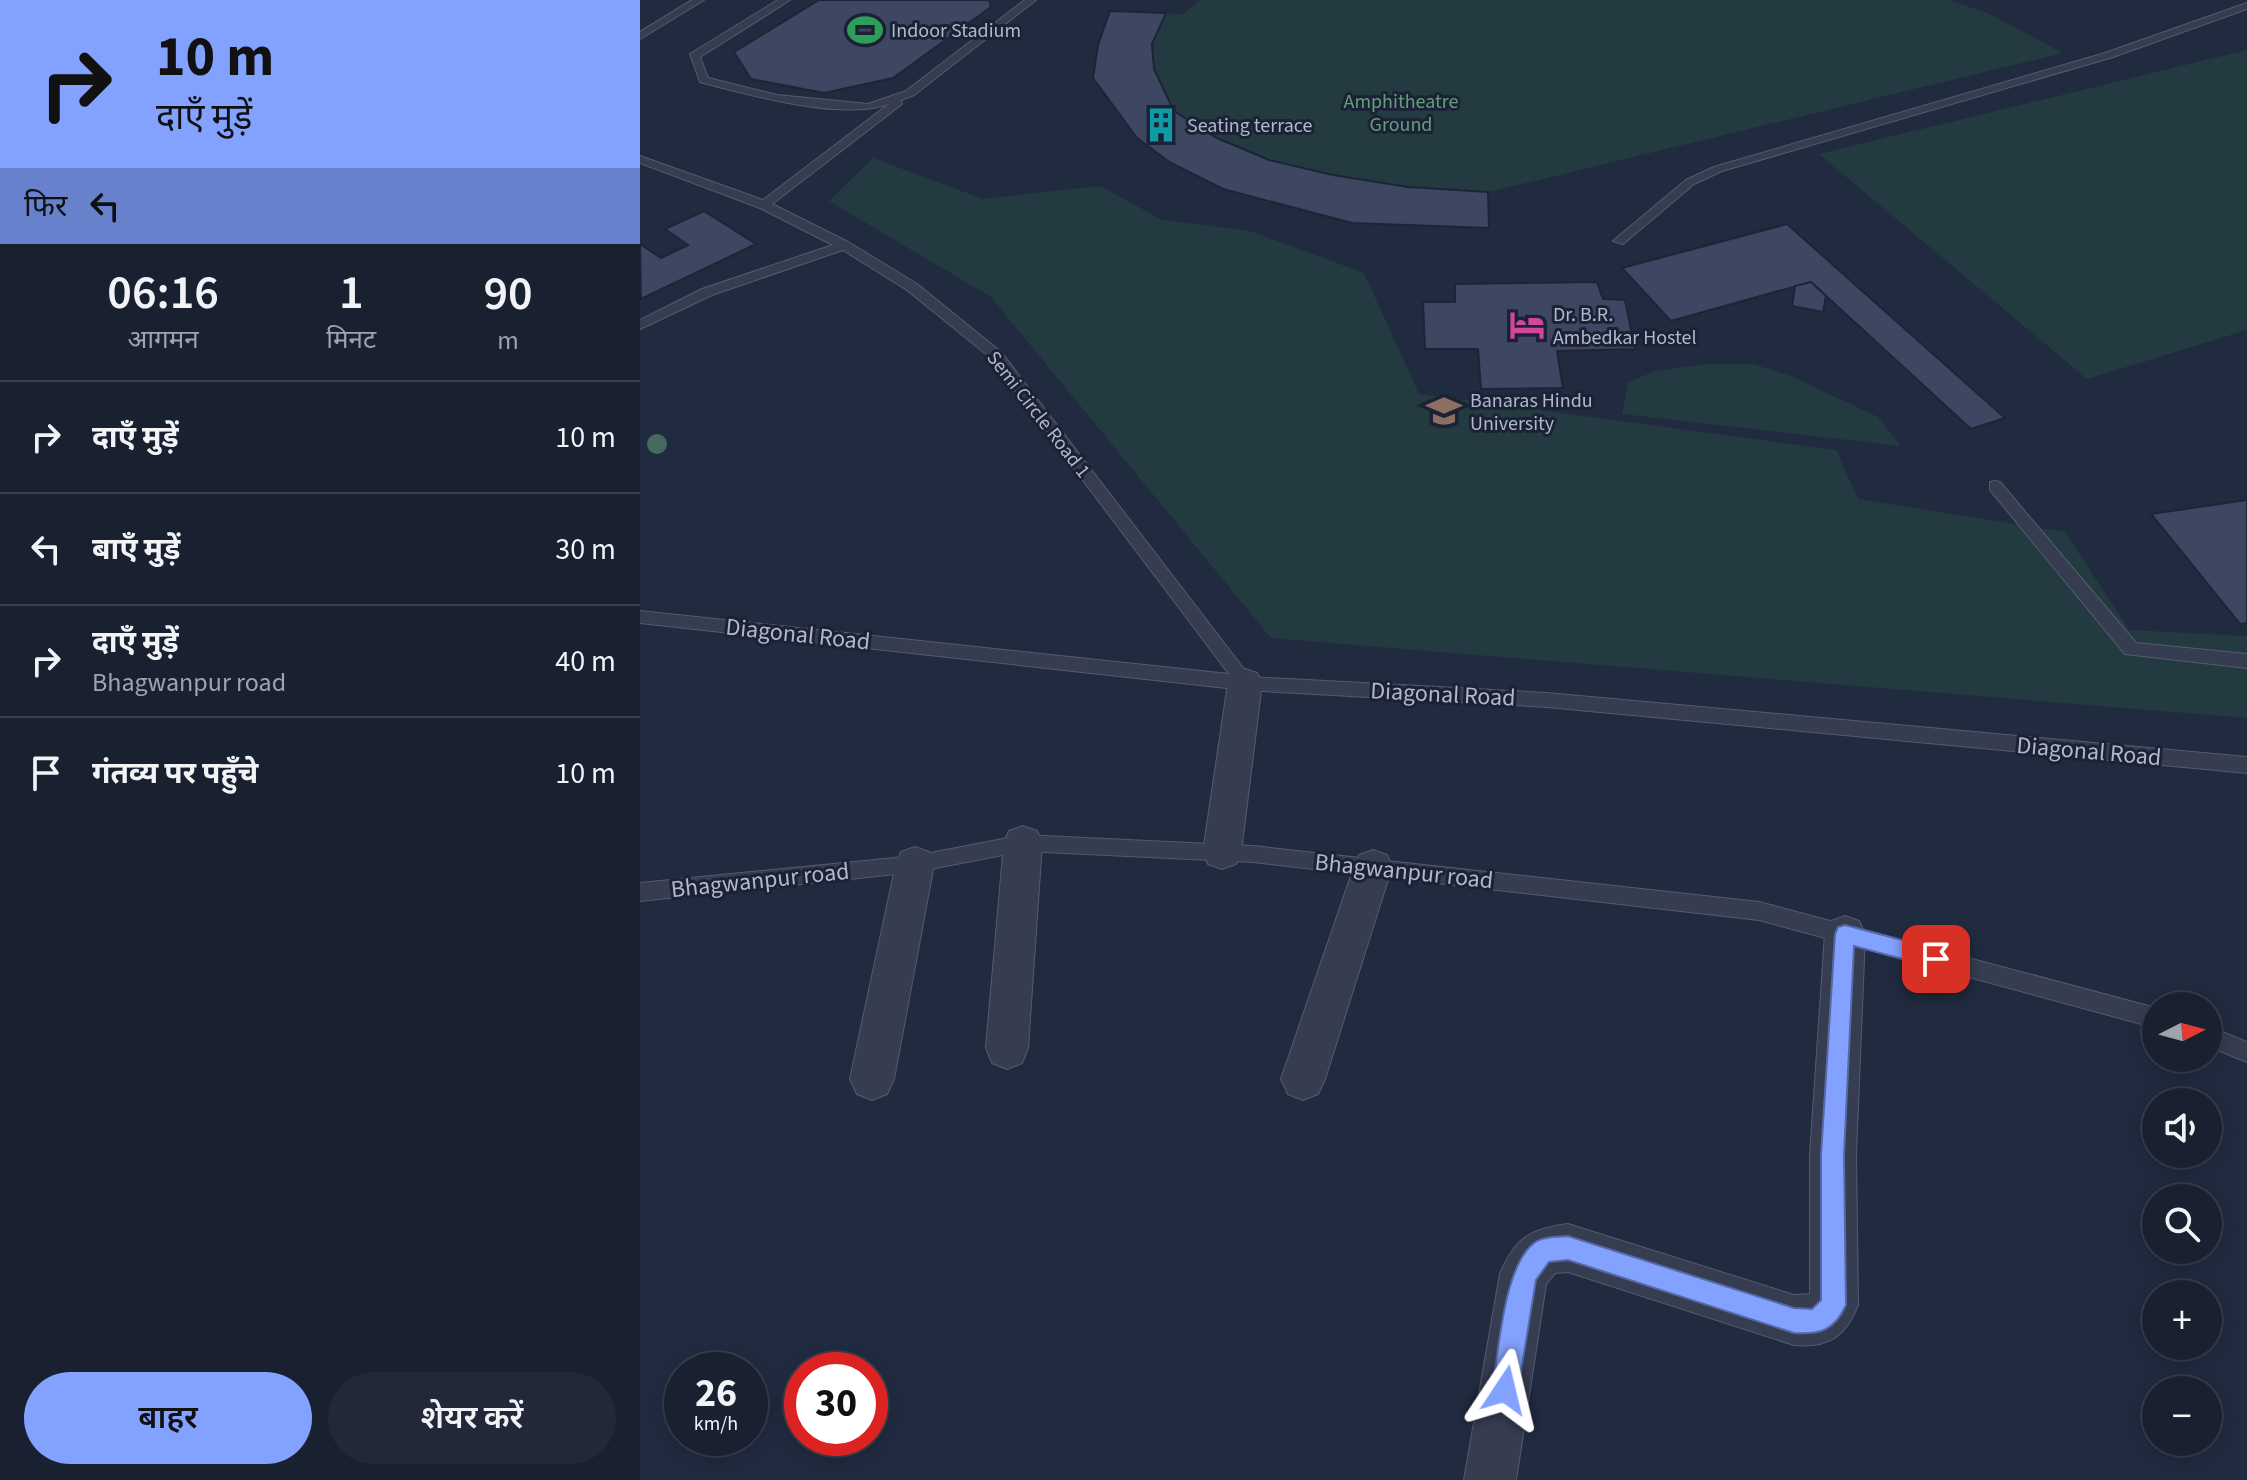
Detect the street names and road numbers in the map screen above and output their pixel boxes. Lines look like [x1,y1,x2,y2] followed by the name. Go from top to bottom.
[980,345,1097,484] street label: Semi Circle Road 1
[724,610,872,659] street label: Diagonal Road
[1370,673,1516,716] street label: Diagonal Road
[2015,728,2163,775] street label: Diagonal Road
[1313,845,1495,898] street label: Bhagwanpur road
[669,854,851,907] street label: Bhagwanpur road

